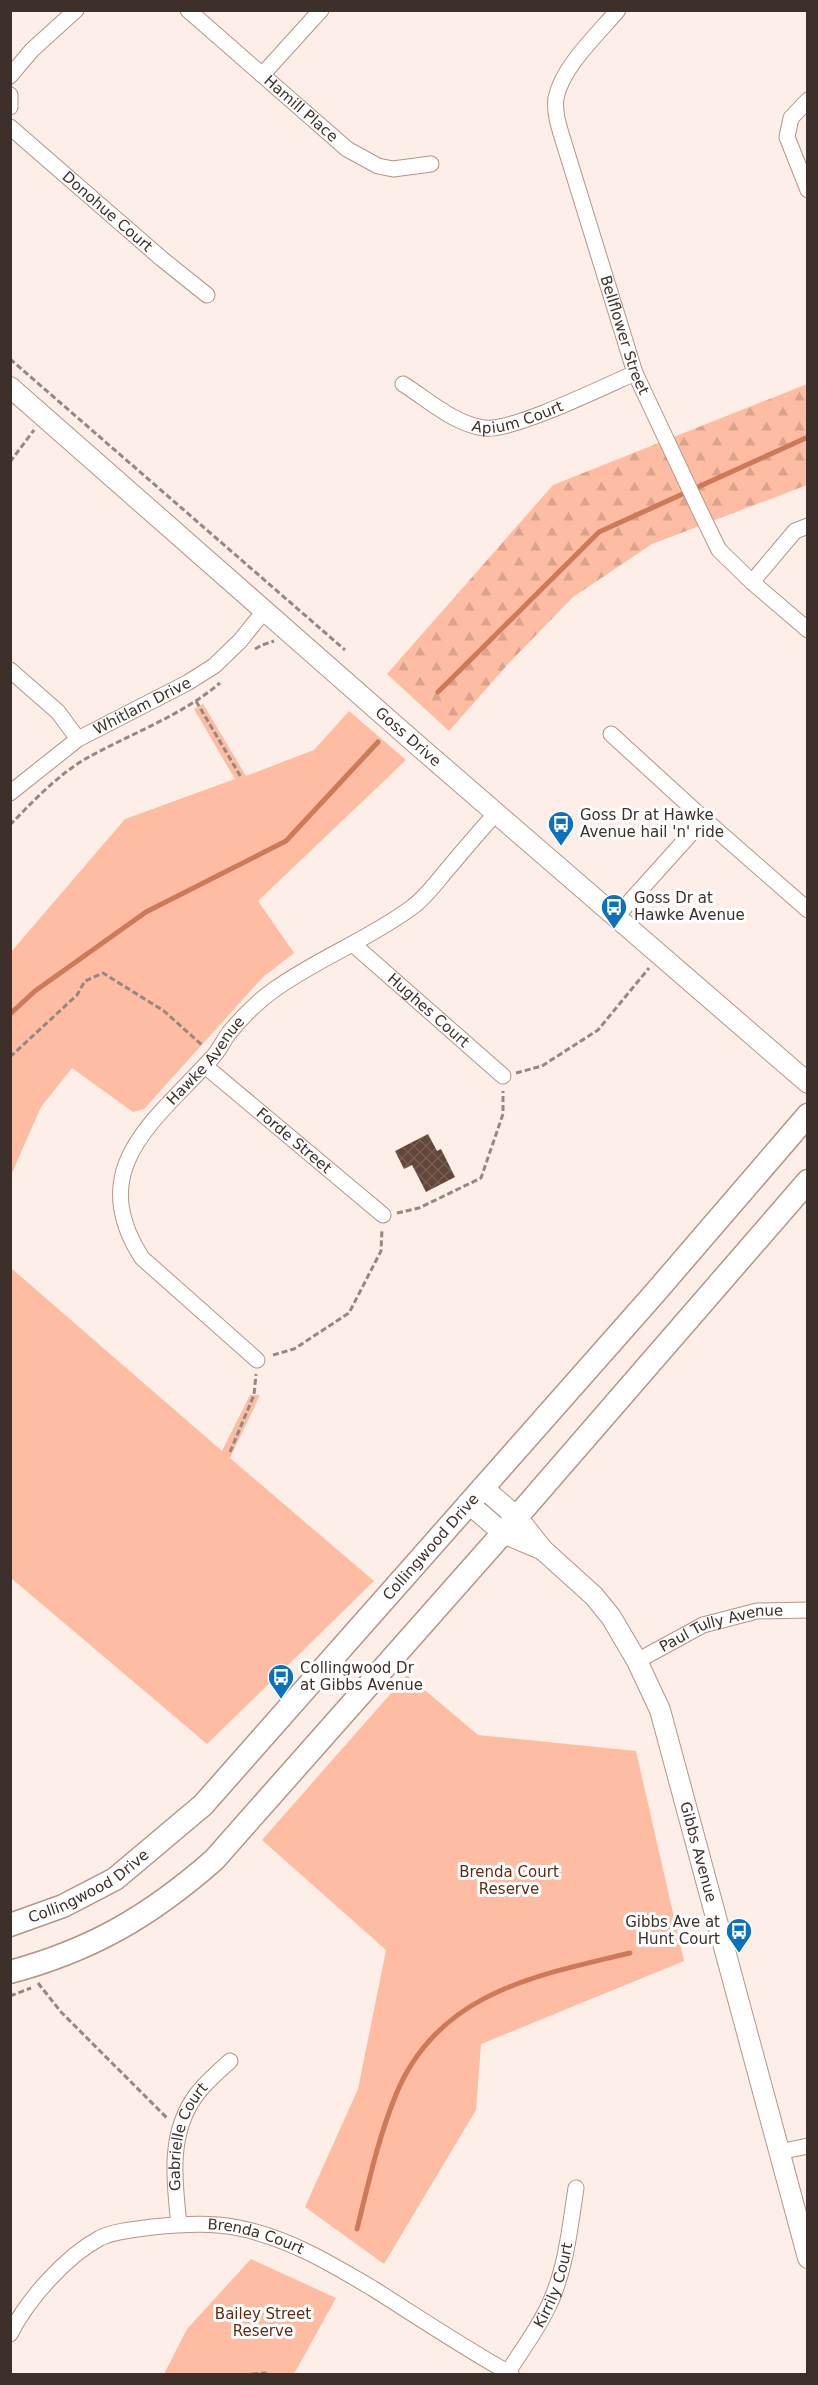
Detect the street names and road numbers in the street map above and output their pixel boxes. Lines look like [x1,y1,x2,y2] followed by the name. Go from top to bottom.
[260,72,342,146] street label: Hamill Place
[59,167,156,256] street label: Donohue Court
[596,273,653,398] street label: Bellflower Street
[470,397,566,437] street label: Apium Court
[90,674,194,739] street label: Whitlam Drive
[372,703,445,770] street label: Goss Drive
[384,970,473,1051] street label: Hughes Court
[163,1013,248,1109] street label: Hawke Avenue
[253,1104,335,1177] street label: Forde Street
[379,1490,483,1604] street label: Collingwood Drive
[656,1601,783,1656] street label: Paul Tully Avenue
[676,1800,720,1904] street label: Gibbs Avenue
[26,1846,152,1927] street label: Collingwood Drive
[166,2079,211,2191] street label: Gabrielle Court
[207,2215,307,2258] street label: Brenda Court
[530,2241,576,2331] street label: Kirrily Court

